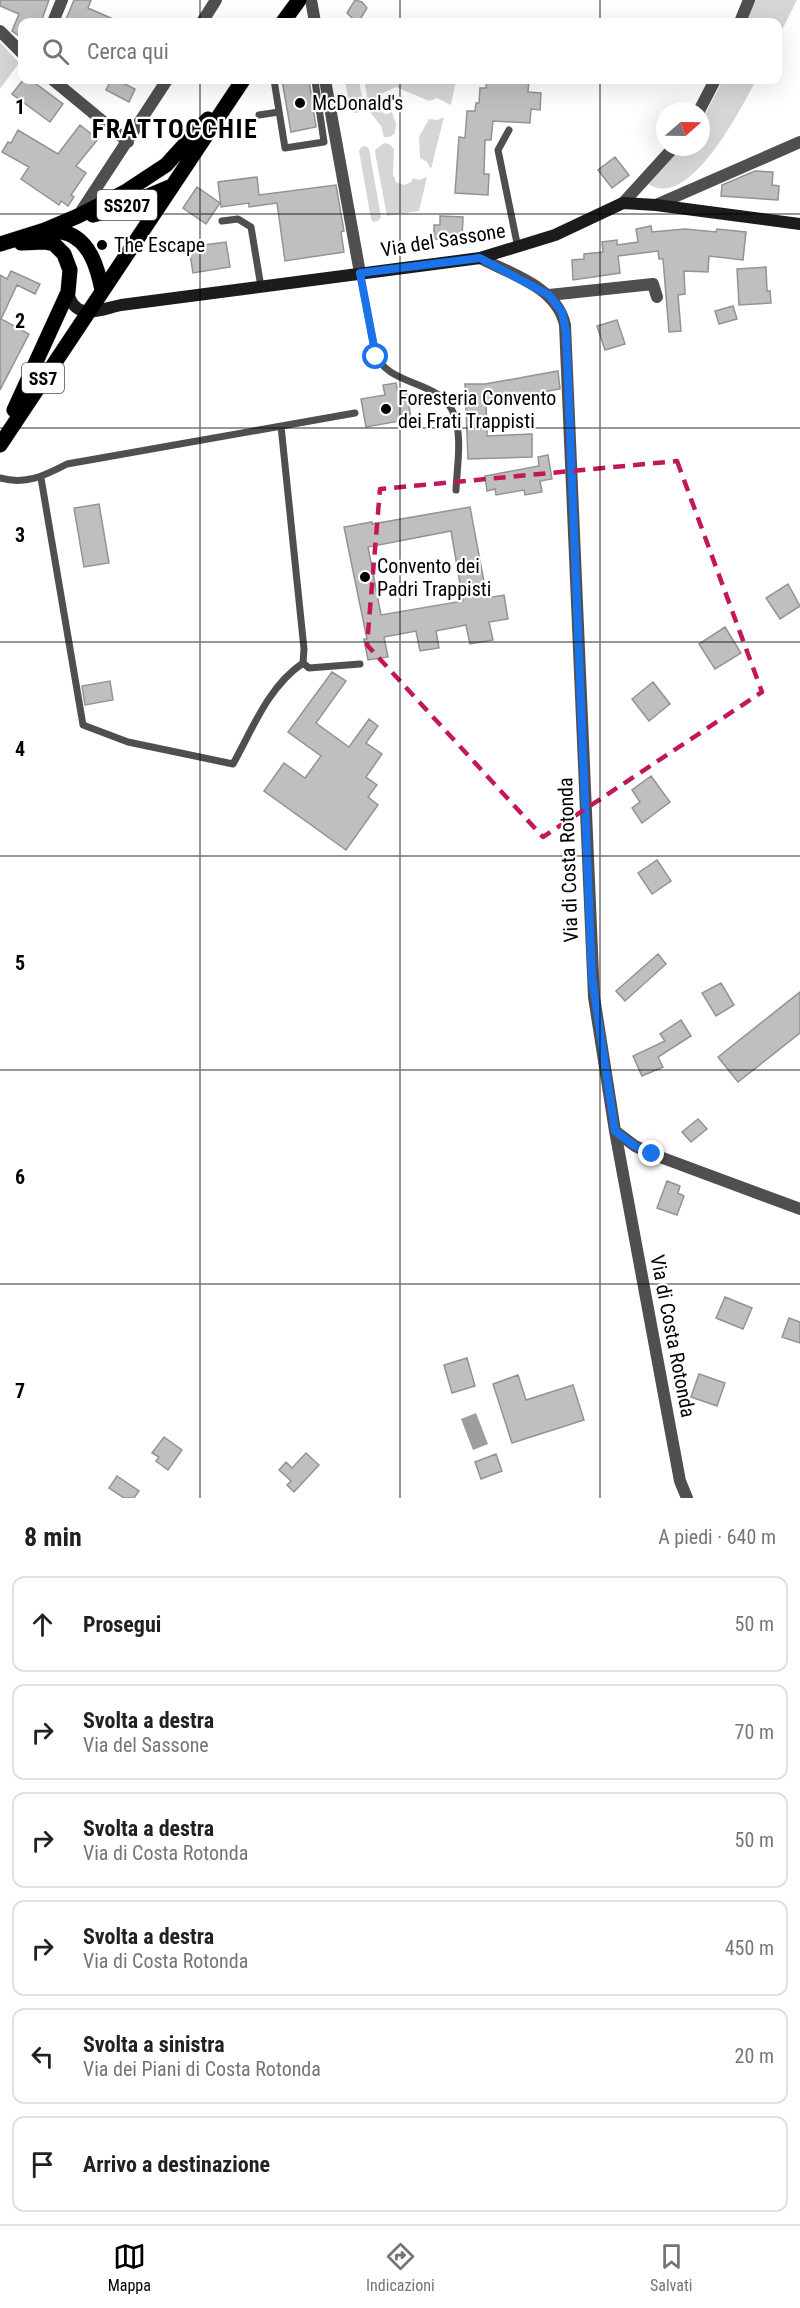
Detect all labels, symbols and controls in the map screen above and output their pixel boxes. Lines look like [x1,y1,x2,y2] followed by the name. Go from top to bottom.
[18,18,782,84] search box
[39,35,72,68] icon: search
[87,39,169,64] text: Cerca qui
[312,91,403,115] place label: McDonald's
[15,95,25,119] text: 1
[293,96,307,110] marker: McDonald's
[656,102,710,156] north arrow
[92,114,258,144] district label: FRATTOCCHIE
[97,190,157,220] road number: SS207
[379,218,507,262] street label: Via del Sassone
[114,233,205,257] place label: The Escape
[95,238,109,252] marker: The Escape
[15,309,25,333] text: 2
[362,343,388,369] route start
[22,363,64,393] road number: SS7
[398,386,556,433] place label: Foresteria Convento dei Frati Trappisti
[379,402,393,416] marker: Foresteria Convento dei Frati Trappisti
[15,523,25,547] text: 3
[377,554,491,601] place label: Convento dei Padri Trappisti
[358,570,372,584] marker: Convento dei Padri Trappisti
[15,737,25,761] text: 4
[553,777,583,943] street label: Via di Costa Rotonda
[15,951,25,975] text: 5
[638,1140,664,1166] route end
[15,1165,25,1189] text: 6
[645,1253,701,1419] street label: Via di Costa Rotonda
[15,1379,25,1403] text: 7
[24,1522,82,1552] text: 8 min
[658,1525,776,1549] text: A piedi · 640 m
[26,1608,59,1641] icon: ahead
[83,1612,161,1637] text: Prosegui
[735,1612,774,1636] text: 50 m
[83,1708,214,1733] text: Svolta a destra
[26,1716,59,1749] icon: right
[735,1720,774,1744] text: 70 m
[83,1733,209,1757] text: Via del Sassone
[83,1816,214,1841] text: Svolta a destra
[26,1824,59,1857] icon: right
[735,1828,774,1852] text: 50 m
[83,1841,248,1865] text: Via di Costa Rotonda
[83,1924,214,1949] text: Svolta a destra
[26,1932,59,1965] icon: right
[725,1936,774,1960] text: 450 m
[83,1949,248,1973] text: Via di Costa Rotonda
[83,2032,225,2057] text: Svolta a sinistra
[26,2040,59,2073] icon: left
[735,2044,774,2068] text: 20 m
[83,2057,321,2081] text: Via dei Piani di Costa Rotonda
[26,2148,59,2181] icon: arrive
[83,2152,270,2177] text: Arrivo a destinazione
[108,2240,151,2295] tab: Mappa
[366,2240,435,2295] tab: Indicazioni
[650,2240,692,2295] tab: Salvati

